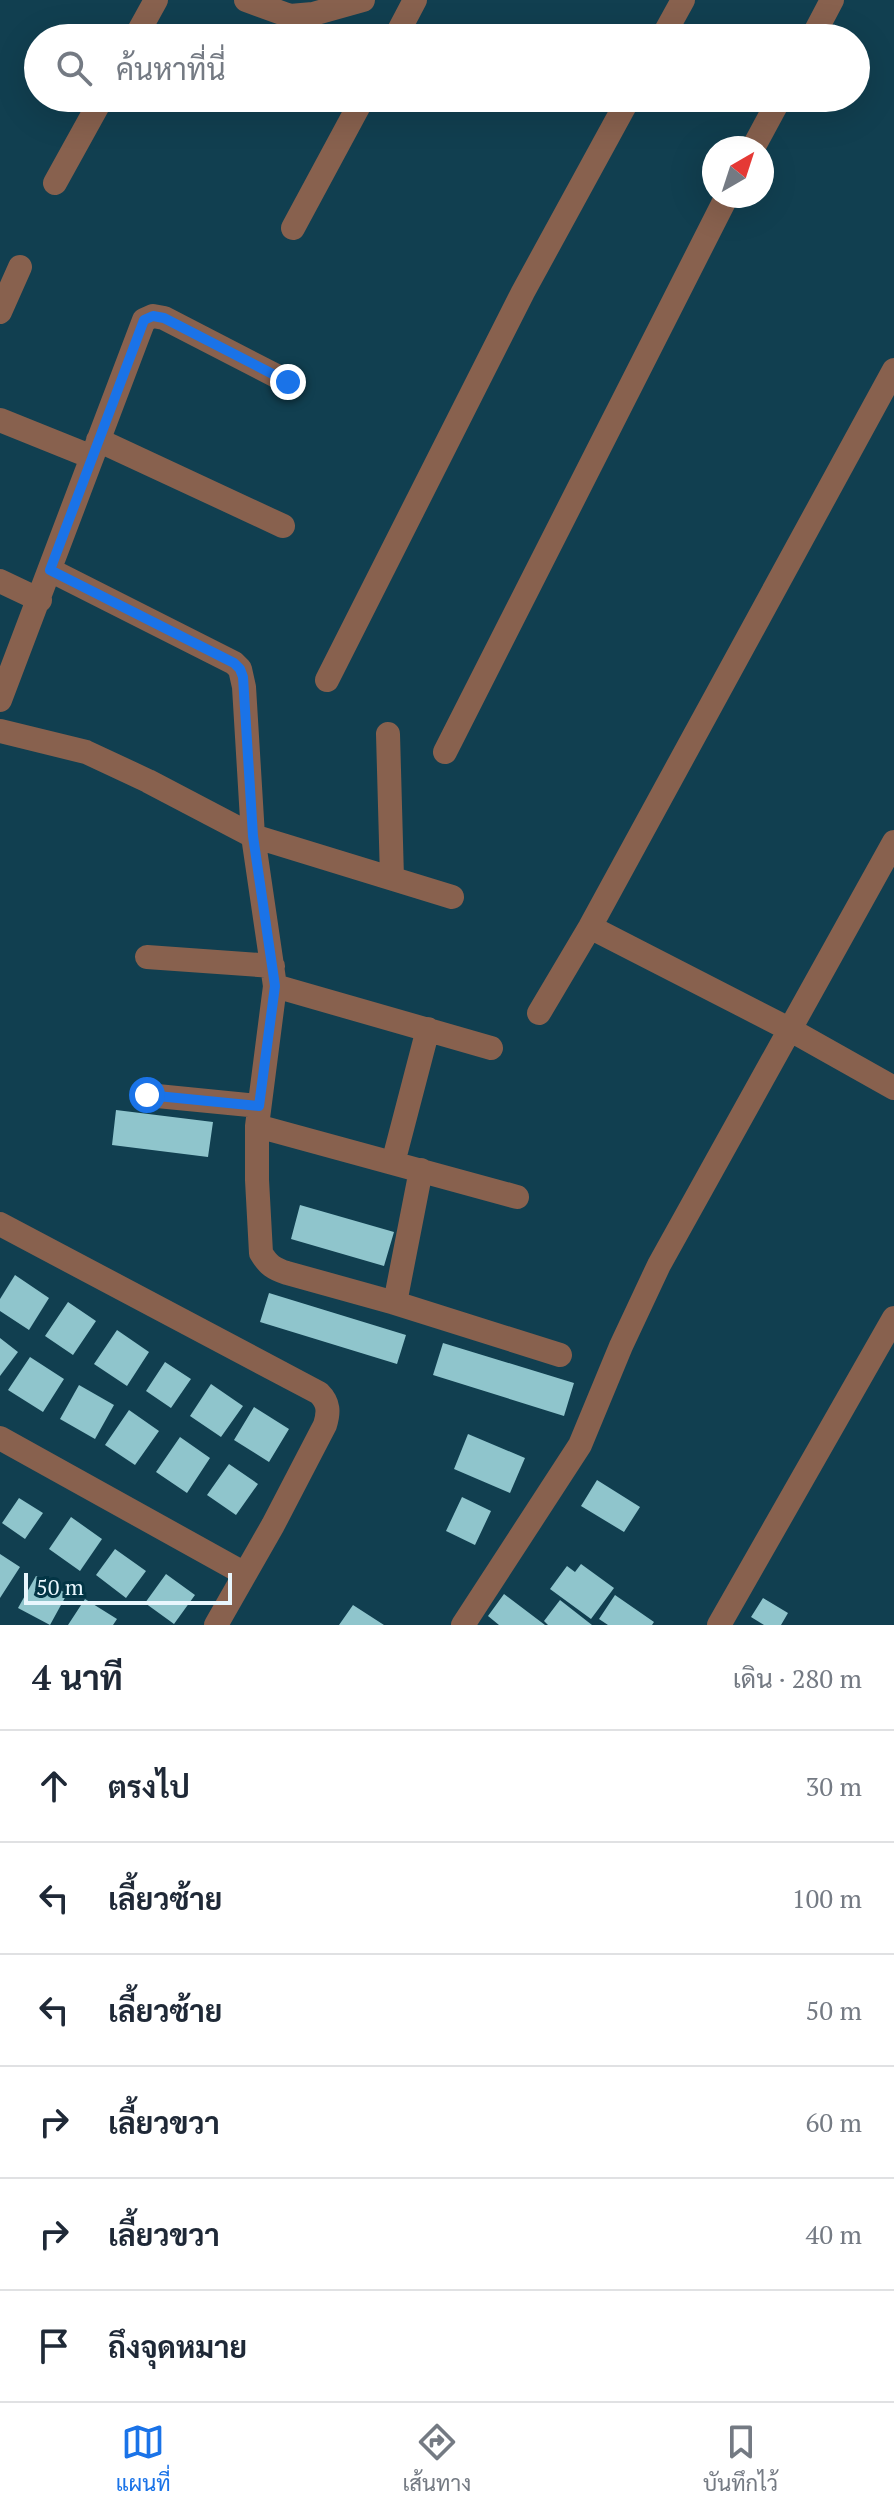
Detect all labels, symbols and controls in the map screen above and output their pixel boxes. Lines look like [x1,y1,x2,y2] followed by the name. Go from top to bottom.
[24,24,870,112] search box
[52,46,96,90] icon: search
[116,49,226,89] text: ค้นหาที่นี่
[702,136,774,208] north arrow
[270,364,306,400] route end
[129,1077,165,1113] route start
[24,1569,232,1605] scale bar
[36,1572,84,1601] text: 50 m
[32,1655,123,1700] text: 4 นาที
[733,1661,862,1695] text: เดิน · 280 m
[32,1764,76,1808] icon: ahead
[108,1767,190,1807] text: ตรงไป
[806,1769,862,1803] text: 30 m
[32,1876,76,1920] icon: left
[108,1879,222,1919] text: เลี้ยวซ้าย
[792,1881,862,1915] text: 100 m
[32,1988,76,2032] icon: left
[108,1991,222,2031] text: เลี้ยวซ้าย
[806,1993,862,2027] text: 50 m
[32,2100,76,2144] icon: right
[108,2103,220,2143] text: เลี้ยวขวา
[806,2105,862,2139] text: 60 m
[32,2212,76,2256] icon: right
[108,2215,220,2255] text: เลี้ยวขวา
[806,2217,862,2251] text: 40 m
[32,2324,76,2368] icon: arrive
[108,2327,247,2367] text: ถึงจุดหมาย
[116,2420,171,2497] tab: แผนที่
[402,2420,471,2497] tab: เส้นทาง
[703,2420,778,2497] tab: บันทึกไว้

